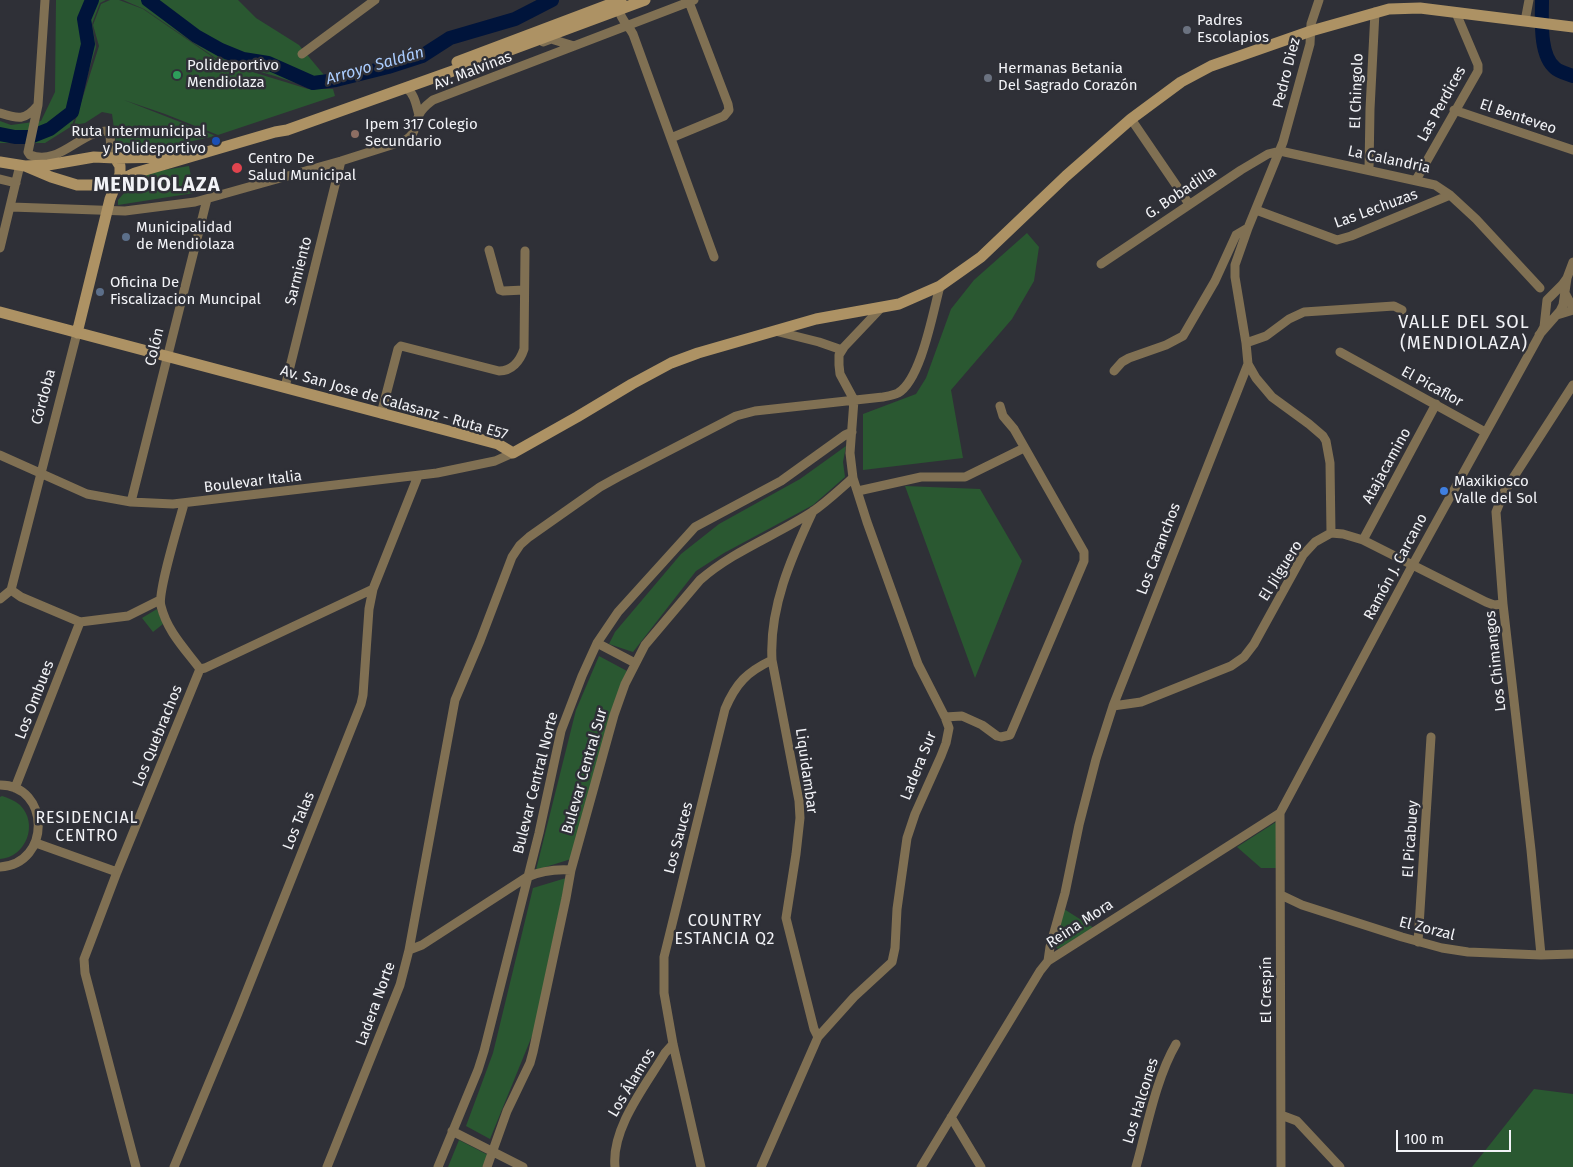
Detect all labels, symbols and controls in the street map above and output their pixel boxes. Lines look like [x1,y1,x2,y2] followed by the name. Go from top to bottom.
[1197,12,1269,47] place label: Padres Escolapios
[1181,24,1193,36] marker: Padres Escolapios
[1270,36,1304,110] street label: Pedro Diez
[324,43,426,89] water label: Arroyo Saldán
[431,48,515,94] street label: Av. Malvinas
[1347,53,1367,129] street label: El Chingolo
[187,57,279,92] place label: Polideportivo Mendiolaza
[998,60,1138,95] place label: Hermanas Betania Del Sagrado Corazón
[1414,63,1470,145] street label: Las Perdices
[171,69,183,81] marker: Polideportivo Mendiolaza
[982,72,994,84] marker: Hermanas Betania Del Sagrado Corazón
[1477,95,1559,139] street label: El Benteveo
[365,116,478,151] place label: Ipem 317 Colegio Secundario
[71,123,206,158] place label: Ruta Intermunicipal y Polideportivo
[349,128,361,140] marker: Ipem 317 Colegio Secundario
[210,135,222,147] marker: Ruta Intermunicipal y Polideportivo
[1346,142,1432,178] street label: La Calandria
[248,150,356,185] place label: Centro De Salud Municipal
[230,161,244,175] marker: Centro De Salud Municipal
[1142,163,1220,223] street label: G. Bobadilla
[92,173,222,197] district label: MENDIOLAZA
[1332,186,1420,232] street label: Las Lechuzas
[136,219,235,254] place label: Municipalidad de Mendiolaza
[120,231,132,243] marker: Municipalidad de Mendiolaza
[282,235,316,307] street label: Sarmiento
[110,274,261,309] place label: Oficina De Fiscalizacion Muncipal
[94,286,106,298] marker: Oficina De Fiscalizacion Muncipal
[1397,312,1531,354] district label: VALLE DEL SOL (MENDIOLAZA)
[142,326,168,368] street label: Colón
[278,362,510,444] street label: Av. San Jose de Calasanz - Ruta E57
[1398,363,1466,411] street label: El Picaflor
[28,367,60,427] street label: Córdoba
[1359,425,1415,507] street label: Atajacamino
[203,467,303,497] street label: Boulevar Italia
[1454,473,1537,508] place label: Maxikiosco Valle del Sol
[1438,485,1450,497] marker: Maxikiosco Valle del Sol
[1133,500,1185,598] street label: Los Caranchos
[1360,511,1432,623] street label: Ramón J. Carcano
[1255,537,1307,605] street label: El Jilguero
[1482,610,1510,712] street label: Los Chimangos
[12,658,58,742] street label: Los Ombues
[129,682,187,790] street label: Los Quebrachos
[558,706,612,836] street label: Bulevar Central Sur
[510,710,562,856] street label: Bulevar Central Norte
[791,727,821,815] street label: Liquidambar
[897,729,941,803] street label: Ladera Sur
[279,789,319,853] street label: Los Talas
[661,800,697,876] street label: Los Sauces
[1399,800,1423,878] street label: El Picabuey
[34,809,140,847] district label: RESIDENCIAL CENTRO
[1043,896,1117,952] street label: Reina Mora
[673,912,777,950] district label: COUNTRY ESTANCIA Q2
[1397,913,1457,945] street label: El Zorzal
[1258,957,1276,1023] street label: El Crespín
[352,959,400,1049] street label: Ladera Norte
[605,1046,659,1120] street label: Los Álamos
[1119,1056,1163,1146] street label: Los Halcones
[1398,1120,1513,1152] scale bar
[1404,1130,1444,1148] text: 100 m

